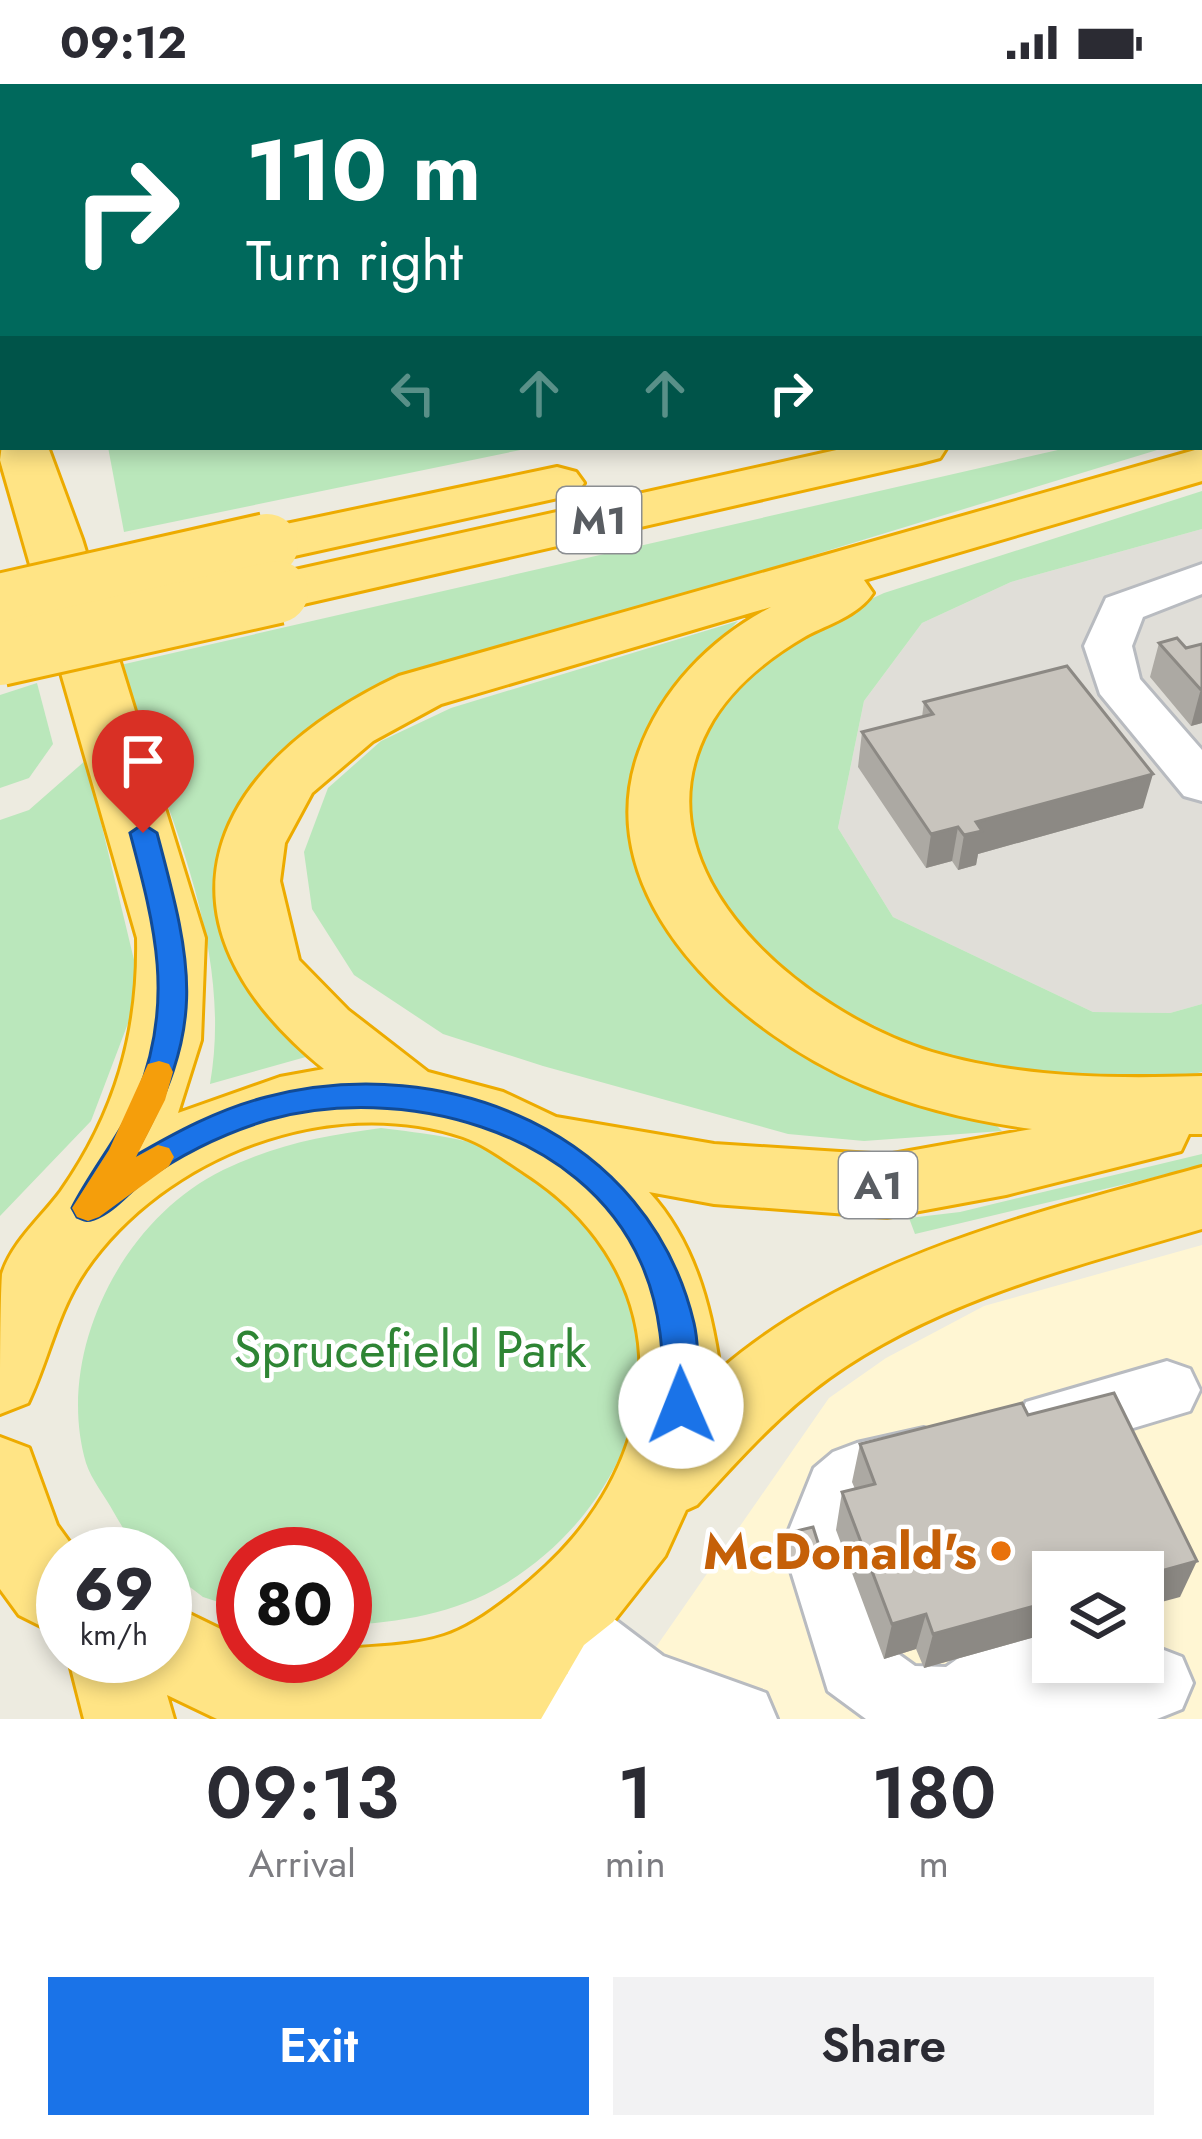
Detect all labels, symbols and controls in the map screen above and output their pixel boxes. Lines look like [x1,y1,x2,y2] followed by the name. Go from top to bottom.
[60,10,187,75] text: 09:12
[246,110,481,232] text: 110 m
[48,132,204,288] icon: right
[246,222,463,300] text: Turn right
[380,360,446,426] icon: left
[506,360,572,426] icon: ahead
[632,360,698,426] icon: ahead
[758,360,824,426] icon: right
[557,487,641,553] road number: M1
[92,710,194,833] pin
[110,728,176,794] icon: arrive
[839,1152,917,1218] road number: A1
[233,1312,587,1386] park label: Sprucefield Park
[618,1343,744,1469] position arrow
[703,1514,977,1588] place label: McDonald's
[216,1527,372,1683] speed limit sign: 80
[988,1538,1014,1564] marker: McDonald's
[74,1546,154,1633] text: 69
[1032,1551,1164,1683] map controls
[1032,1551,1164,1683] button: layers
[80,1613,148,1656] text: km/h
[206,1741,399,1845] text: 09:13
[618,1741,653,1845] text: 1
[871,1741,996,1845] text: 180
[249,1835,356,1892] text: Arrival
[605,1835,666,1892] text: min
[919,1835,949,1892] text: m
[48,1977,589,2115] button: Exit
[613,1977,1154,2115] button: Share

